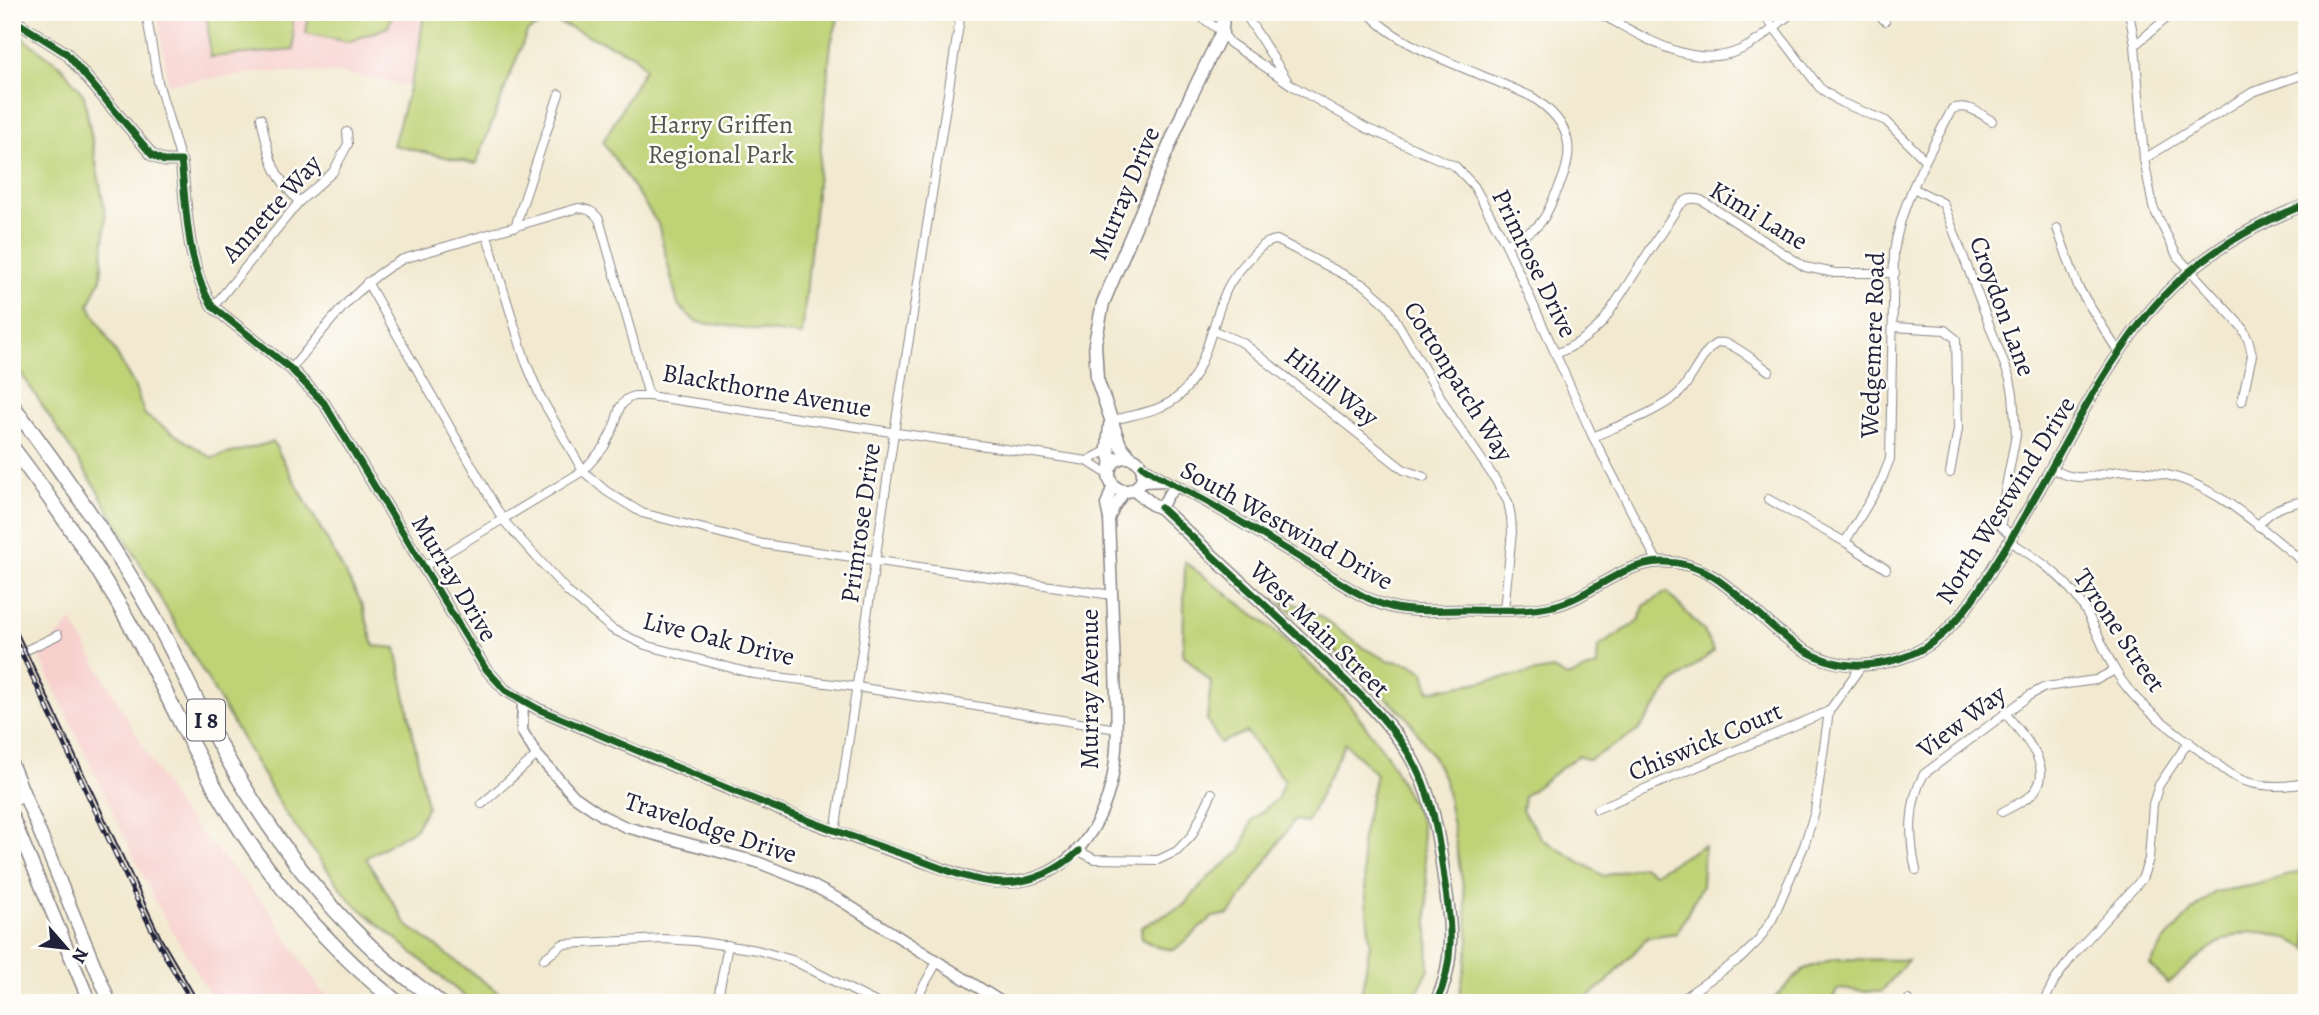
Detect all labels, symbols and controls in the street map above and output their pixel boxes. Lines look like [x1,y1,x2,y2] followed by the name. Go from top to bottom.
[648,107,794,172] park label: Harry Griffen Regional Park
[1081,121,1168,265] street label: Murray Drive
[213,146,330,271] street label: Annette Way
[1703,172,1814,258] street label: Kimi Lane
[1483,183,1586,343] street label: Primrose Drive
[1961,231,2044,381] street label: Croydon Lane
[1852,251,1893,440] street label: Wedgemere Road
[1395,294,1522,468] street label: Cottonpatch Way
[1277,338,1387,435] street label: Hihill Way
[660,355,874,426] street label: Blackthorne Avenue
[1927,390,2084,611] street label: North Westwind Drive
[832,441,889,605] street label: Primrose Drive
[1174,452,1399,598] street label: South Westwind Drive
[403,508,506,648] street label: Murray Drive
[1241,553,1398,706] street label: West Main Street
[2065,562,2174,699] street label: Tyrone Street
[639,603,798,674] street label: Live Oak Drive
[1072,608,1107,770] street label: Murray Avenue
[1909,676,2013,767] street label: View Way
[1623,693,1788,790] street label: Chiswick Court
[187,700,225,740] road number: I 8
[620,783,801,872] street label: Travelodge Drive
[32,914,102,984] north arrow
[65,943,95,968] text: N

